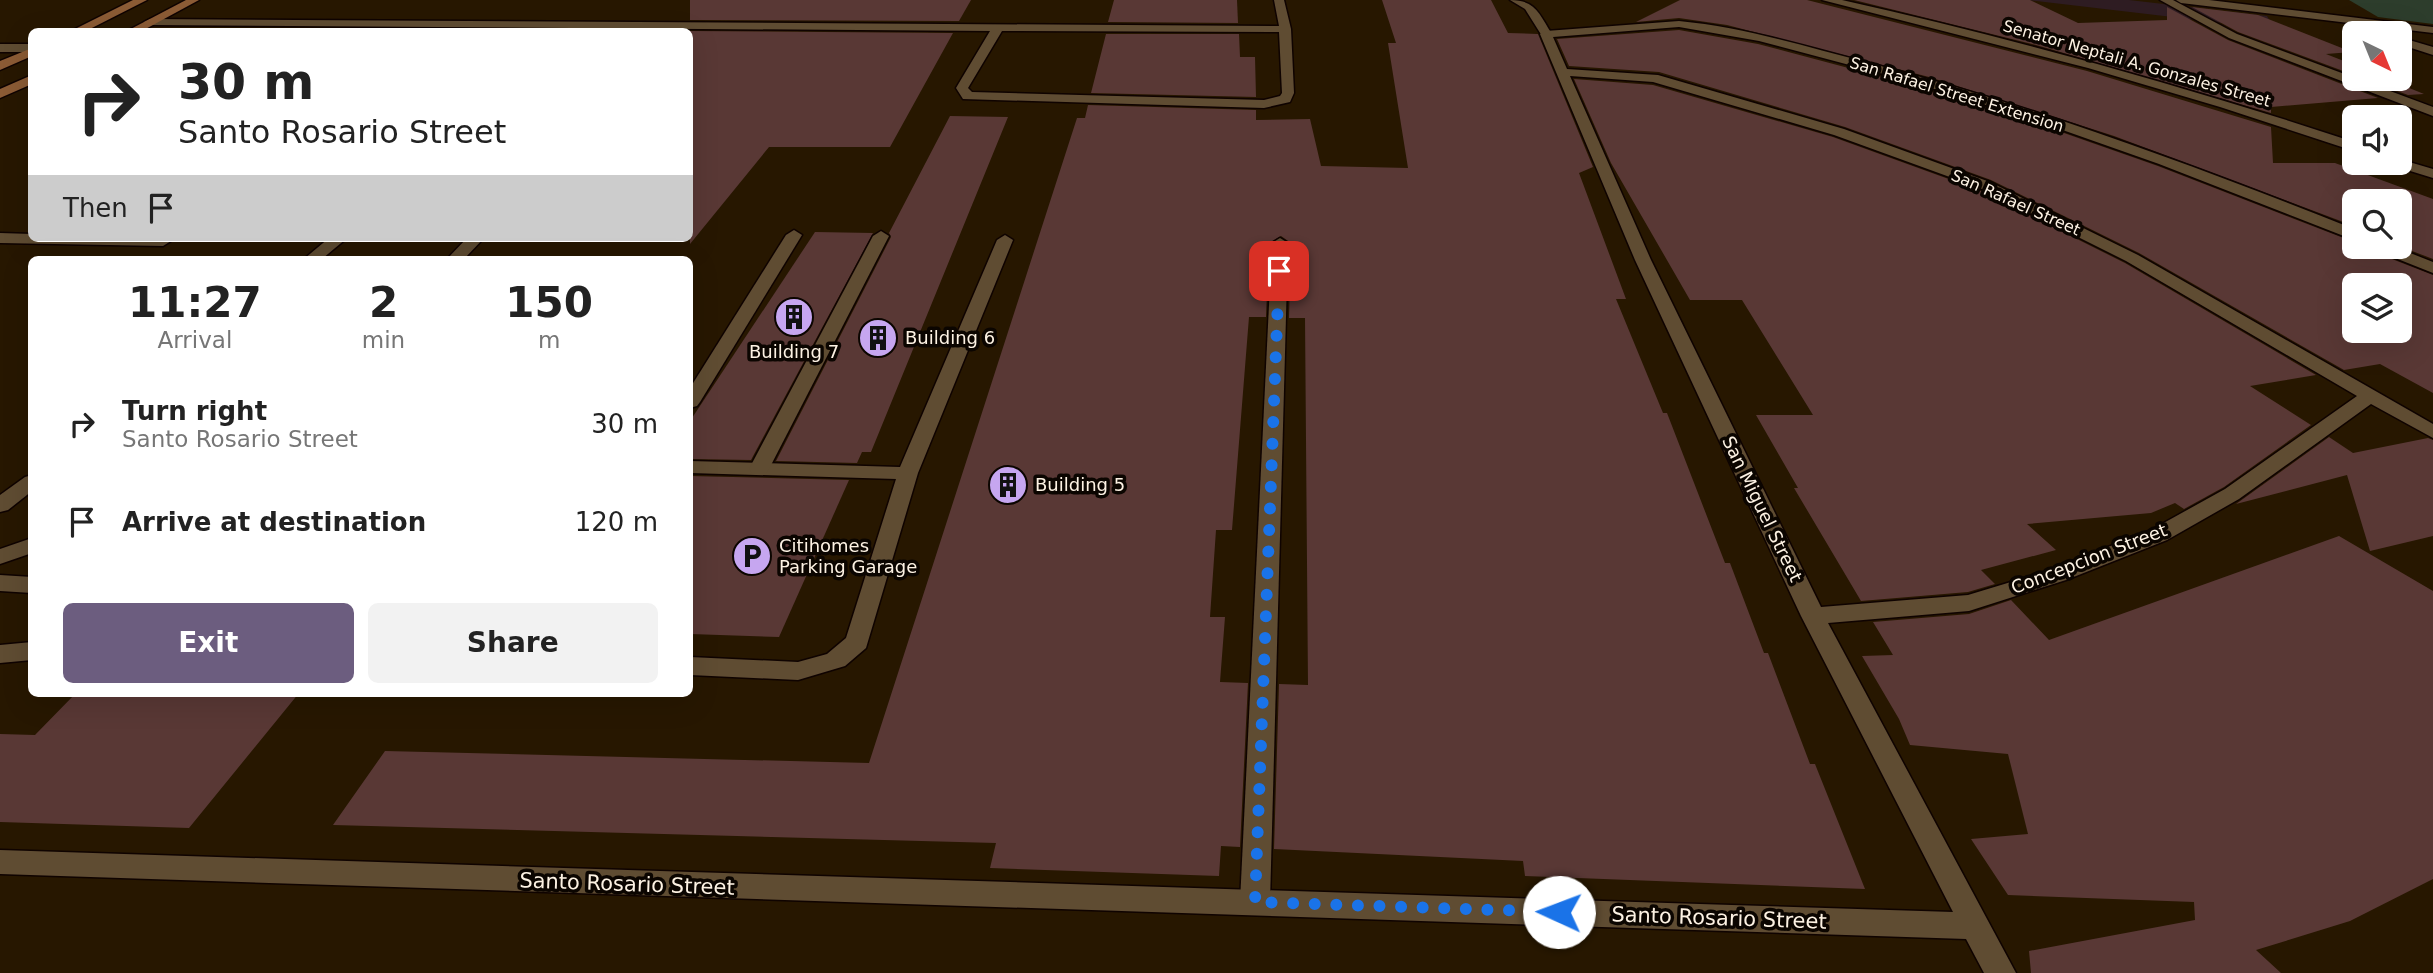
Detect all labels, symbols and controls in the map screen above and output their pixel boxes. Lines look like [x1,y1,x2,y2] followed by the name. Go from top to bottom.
[2001,16,2273,111] street label: Senator Neptali A. Gonzales Street
[2342,21,2412,91] north arrow
[2342,21,2412,343] map controls
[1848,53,2066,136] street label: San Rafael Street Extension
[178,54,314,111] text: 30 m
[63,56,154,147] icon: right
[2342,105,2412,175] button: sound
[178,113,506,151] text: Santo Rosario Street
[1948,165,2083,239] street label: San Rafael Street
[142,189,180,227] icon: arrive
[2342,189,2412,259] button: search
[63,193,128,223] text: Then
[1249,241,1309,301] pin
[1260,252,1298,290] icon: arrive
[2342,273,2412,343] button: layers
[128,278,262,327] text: 11:27
[369,278,398,327] text: 2
[505,278,593,327] text: 150
[773,296,815,338] building icon: Building 7
[857,317,899,359] building icon: Building 6
[158,327,232,353] text: Arrival
[362,327,405,353] text: min
[538,327,560,353] text: m
[905,327,995,348] place label: Building 6
[749,341,839,362] place label: Building 7
[122,396,267,426] text: Turn right
[63,405,101,443] icon: right
[591,409,658,439] text: 30 m
[122,426,358,452] text: Santo Rosario Street
[1718,433,1807,585] street label: San Miguel Street
[987,464,1029,506] building icon: Building 5
[1035,474,1125,495] place label: Building 5
[63,503,101,541] icon: arrive
[122,507,426,537] text: Arrive at destination
[575,507,658,537] text: 120 m
[2008,519,2170,598] street label: Concepcion Street
[731,535,773,577] parking icon: Citihomes Parking Garage
[779,535,917,577] place label: Citihomes Parking Garage
[63,603,354,683] button: Exit
[368,603,658,683] button: Share
[519,868,735,900] street label: Santo Rosario Street
[1522,875,1596,949] position arrow
[1611,902,1827,934] street label: Santo Rosario Street

